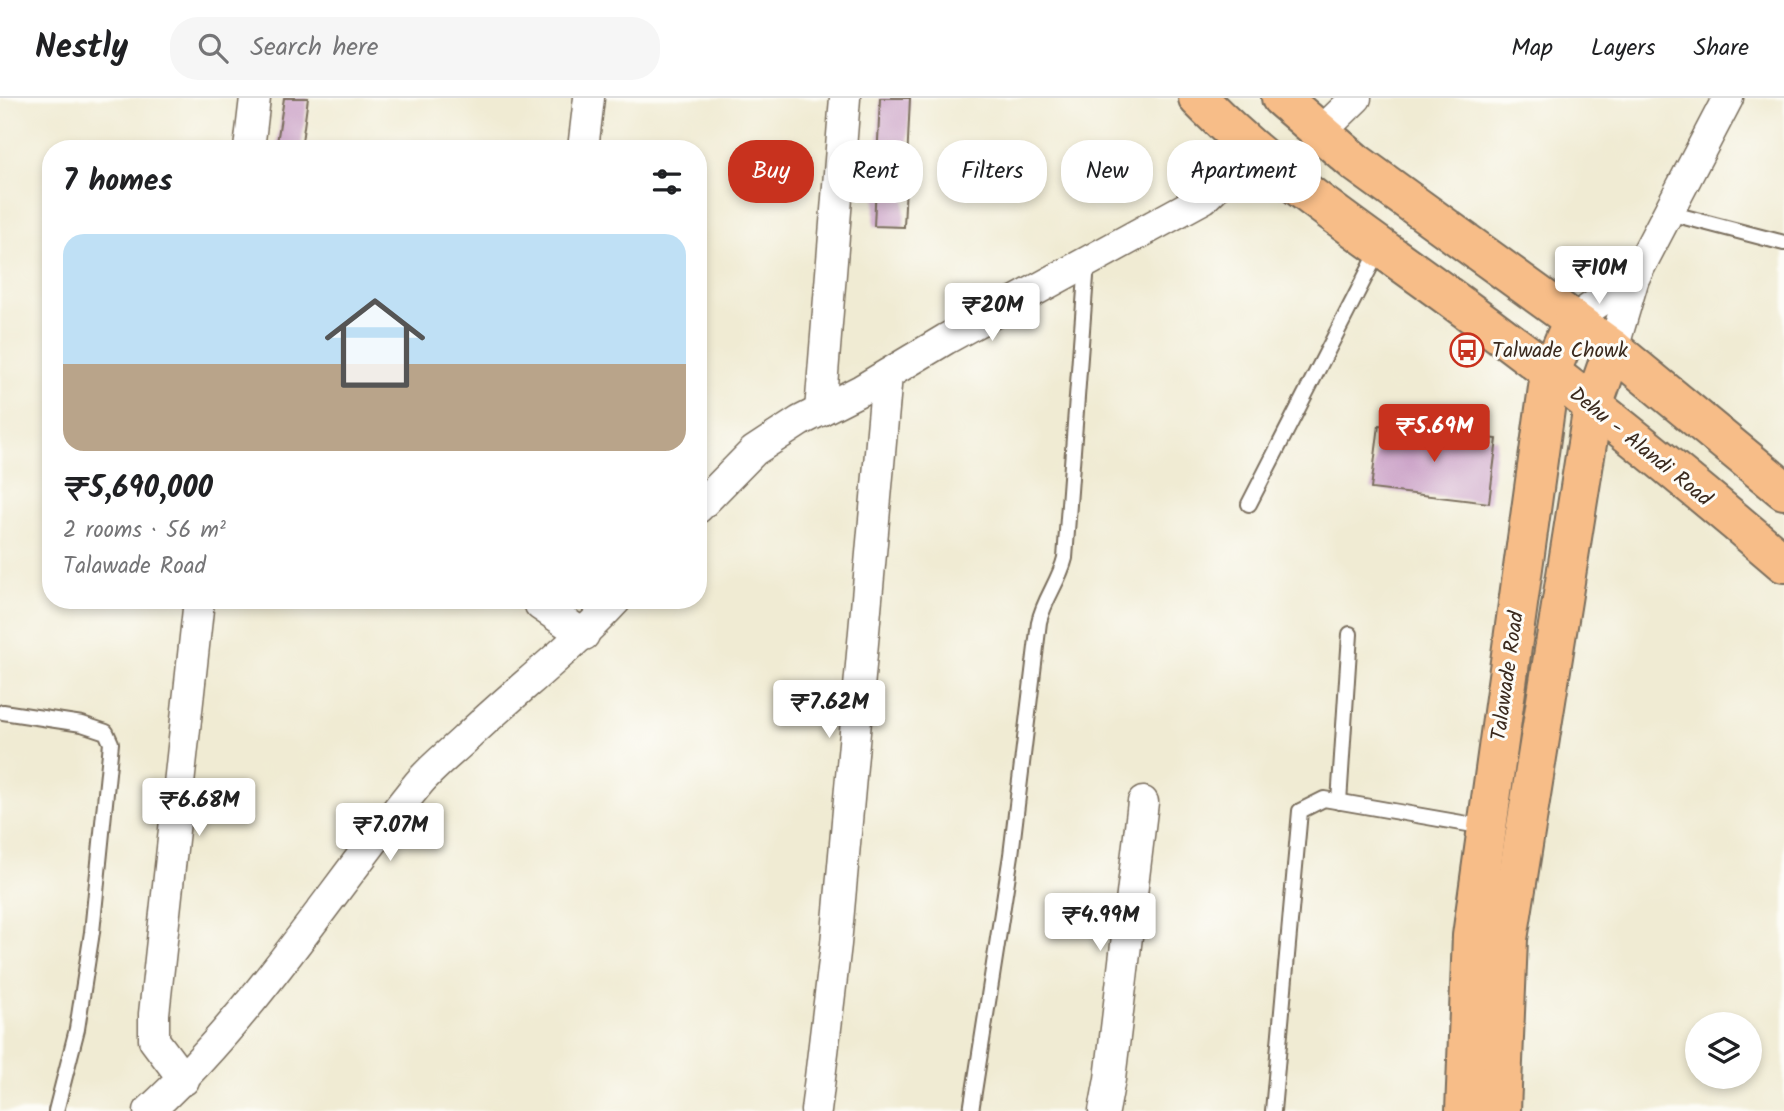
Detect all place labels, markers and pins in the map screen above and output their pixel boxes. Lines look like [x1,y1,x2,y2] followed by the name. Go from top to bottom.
[1558,246,1640,306] pin: ₹10M
[951,284,1033,343] pin: ₹20M
[1448,331,1486,369] bus stop icon: Talwade Chowk
[1492,335,1628,368] place label: Talwade Chowk
[1377,404,1491,464] pin: ₹5.69M
[772,680,886,740] pin: ₹7.62M
[142,778,256,838] pin: ₹6.68M
[333,804,447,863] pin: ₹7.07M
[1043,894,1157,953] pin: ₹4.99M

